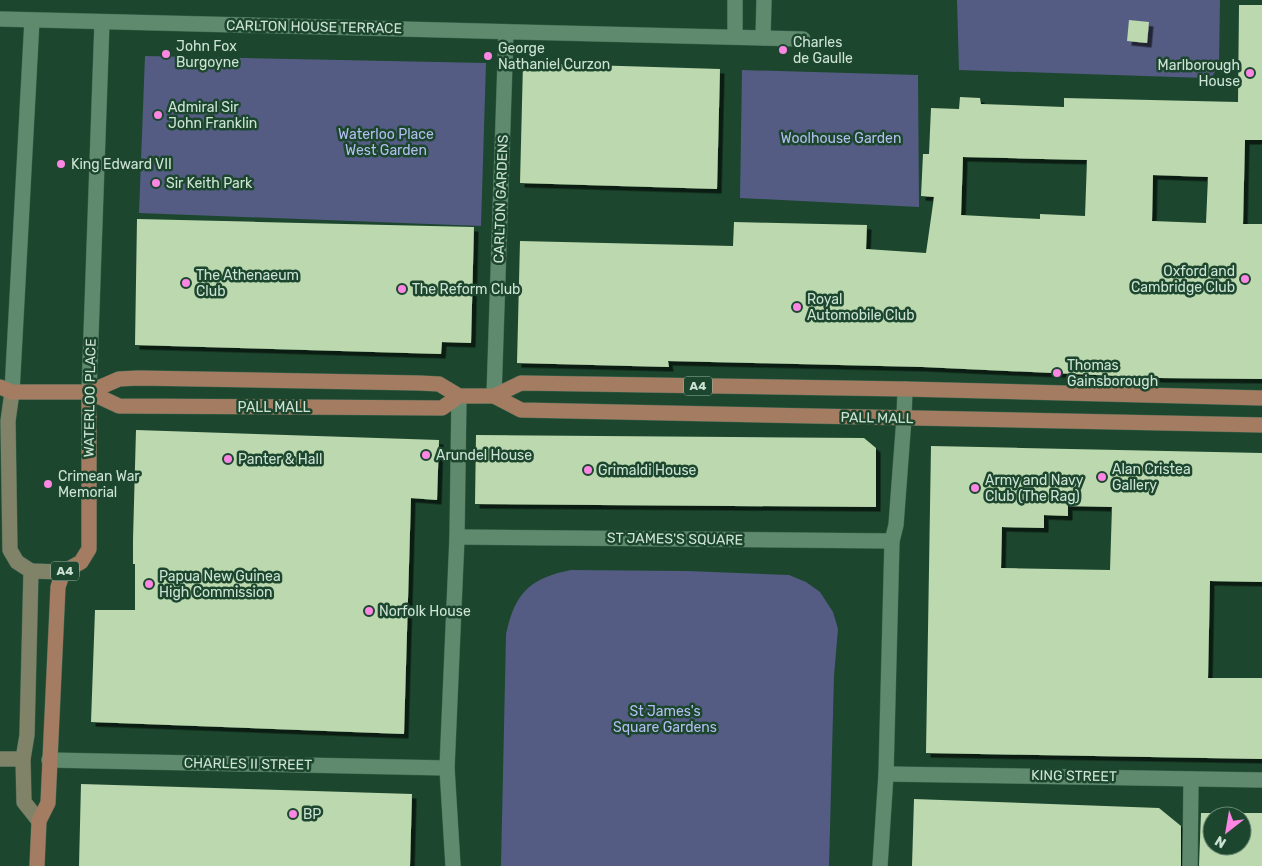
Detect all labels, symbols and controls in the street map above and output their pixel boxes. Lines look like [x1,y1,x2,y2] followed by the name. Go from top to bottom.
[226,17,402,37] street label: CARLTON HOUSE TERRACE
[793,34,853,67] place label: Charles de Gaulle
[176,38,239,71] place label: John Fox Burgoyne
[498,40,610,73] place label: George Nathaniel Curzon
[777,44,789,56] marker: Charles de Gaulle
[160,48,172,60] marker: John Fox Burgoyne
[482,50,494,62] marker: George Nathaniel Curzon
[1158,57,1240,90] place label: Marlborough House
[1244,67,1256,79] marker: Marlborough House
[168,99,257,132] place label: Admiral Sir John Franklin
[152,109,164,121] marker: Admiral Sir John Franklin
[338,126,434,159] park label: Waterloo Place West Garden
[781,130,901,147] park label: Woolhouse Garden
[490,134,512,264] street label: CARLTON GARDENS
[71,156,172,173] place label: King Edward VII
[55,158,67,170] marker: King Edward VII
[166,175,253,192] place label: Sir Keith Park
[150,177,162,189] marker: Sir Keith Park
[1131,263,1235,296] place label: Oxford and Cambridge Club
[196,267,299,300] place label: The Athenaeum Club
[1239,273,1251,285] marker: Oxford and Cambridge Club
[180,277,192,289] marker: The Athenaeum Club
[412,281,520,298] place label: The Reform Club
[396,283,408,295] marker: The Reform Club
[807,291,915,324] place label: Royal Automobile Club
[791,301,803,313] marker: Royal Automobile Club
[80,338,100,458] street label: WATERLOO PLACE
[1067,357,1158,390] place label: Thomas Gainsborough
[1051,367,1063,379] marker: Thomas Gainsborough
[684,376,712,396] road number: A4
[238,399,311,416] street label: PALL MALL
[840,409,914,427] street label: PALL MALL
[436,447,532,464] place label: Arundel House
[420,449,432,461] marker: Arundel House
[238,451,322,468] place label: Panter & Hall
[222,453,234,465] marker: Panter & Hall
[1112,461,1191,494] place label: Alan Cristea Gallery
[598,462,697,479] place label: Grimaldi House
[582,464,594,476] marker: Grimaldi House
[58,468,140,501] place label: Crimean War Memorial
[1096,471,1108,483] marker: Alan Cristea Gallery
[985,472,1084,505] place label: Army and Navy Club (The Rag)
[42,478,54,490] marker: Crimean War Memorial
[969,482,981,494] marker: Army and Navy Club (The Rag)
[607,529,743,549] street label: ST JAMES'S SQUARE
[51,562,79,580] road number: A4
[159,568,281,601] place label: Papua New Guinea High Commission
[143,578,155,590] marker: Papua New Guinea High Commission
[379,603,471,620] place label: Norfolk House
[363,605,375,617] marker: Norfolk House
[613,703,717,736] park label: St James's Square Gardens
[184,754,312,774] street label: CHARLES II STREET
[1031,767,1117,785] street label: KING STREET
[303,806,321,823] place label: BP
[1202,806,1252,856] north arrow
[287,808,299,820] marker: BP
[1212,832,1229,852] text: N

